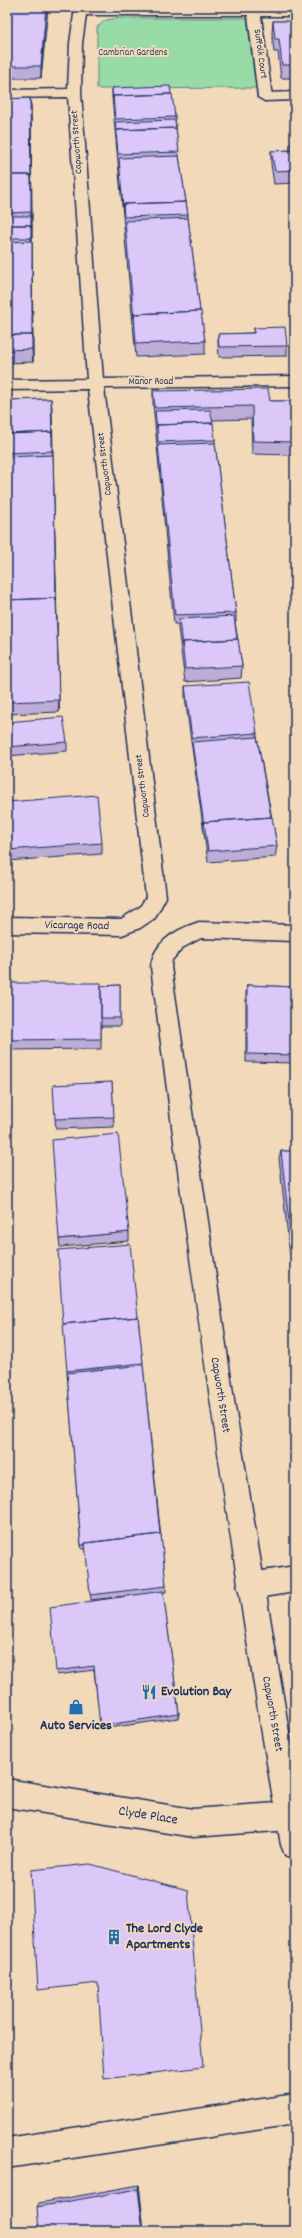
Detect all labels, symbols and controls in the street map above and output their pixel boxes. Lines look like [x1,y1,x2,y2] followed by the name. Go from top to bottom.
[250,28,270,80] street label: Suffolk Court
[98,46,168,60] park label: Cambrian Gardens
[68,109,86,174] street label: Capworth Street
[129,375,173,389] street label: Manor Road
[94,431,116,496] street label: Capworth Street
[132,753,154,818] street label: Capworth Street
[45,917,109,935] street label: Vicarage Road
[206,1356,234,1435] street label: Capworth Street
[257,1675,287,1754] street label: Capworth Street
[161,1682,233,1702] place label: Evolution Bay
[140,1683,158,1701] restaurant icon: Evolution Bay
[67,1698,85,1716] shop icon: Auto Services
[40,1716,112,1736] place label: Auto Services
[117,1801,179,1831] street label: Clyde Place
[126,1919,203,1955] place label: The Lord Clyde Apartments
[105,1928,123,1946] building icon: The Lord Clyde Apartments

